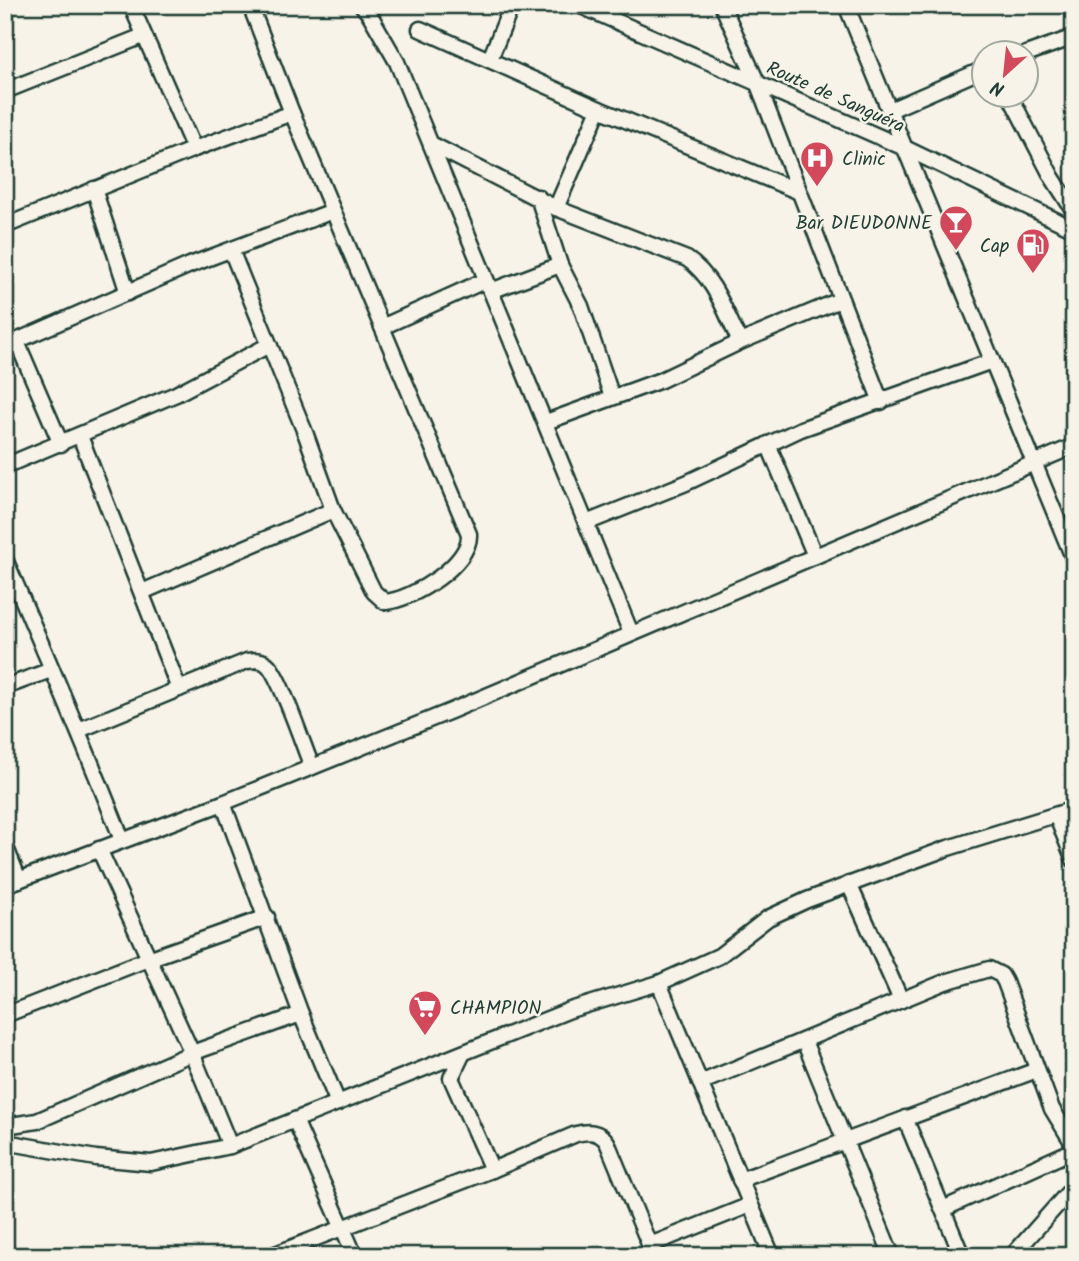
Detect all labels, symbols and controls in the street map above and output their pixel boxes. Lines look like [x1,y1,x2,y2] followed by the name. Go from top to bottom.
[970,38,1040,108] north arrow
[761,54,909,142] street label: Route de Sanguéra
[986,71,1010,103] text: N
[798,139,836,188] hospital icon: Clinic
[842,145,886,175] place label: Clinic
[937,203,975,252] bar icon: Bar DIEUDONNE
[796,209,933,239] place label: Bar DIEUDONNE
[1014,226,1052,275] fuel station icon: Cap
[980,232,1009,262] place label: Cap
[406,988,444,1037] supermarket icon: CHAMPION
[450,994,542,1024] place label: CHAMPION

